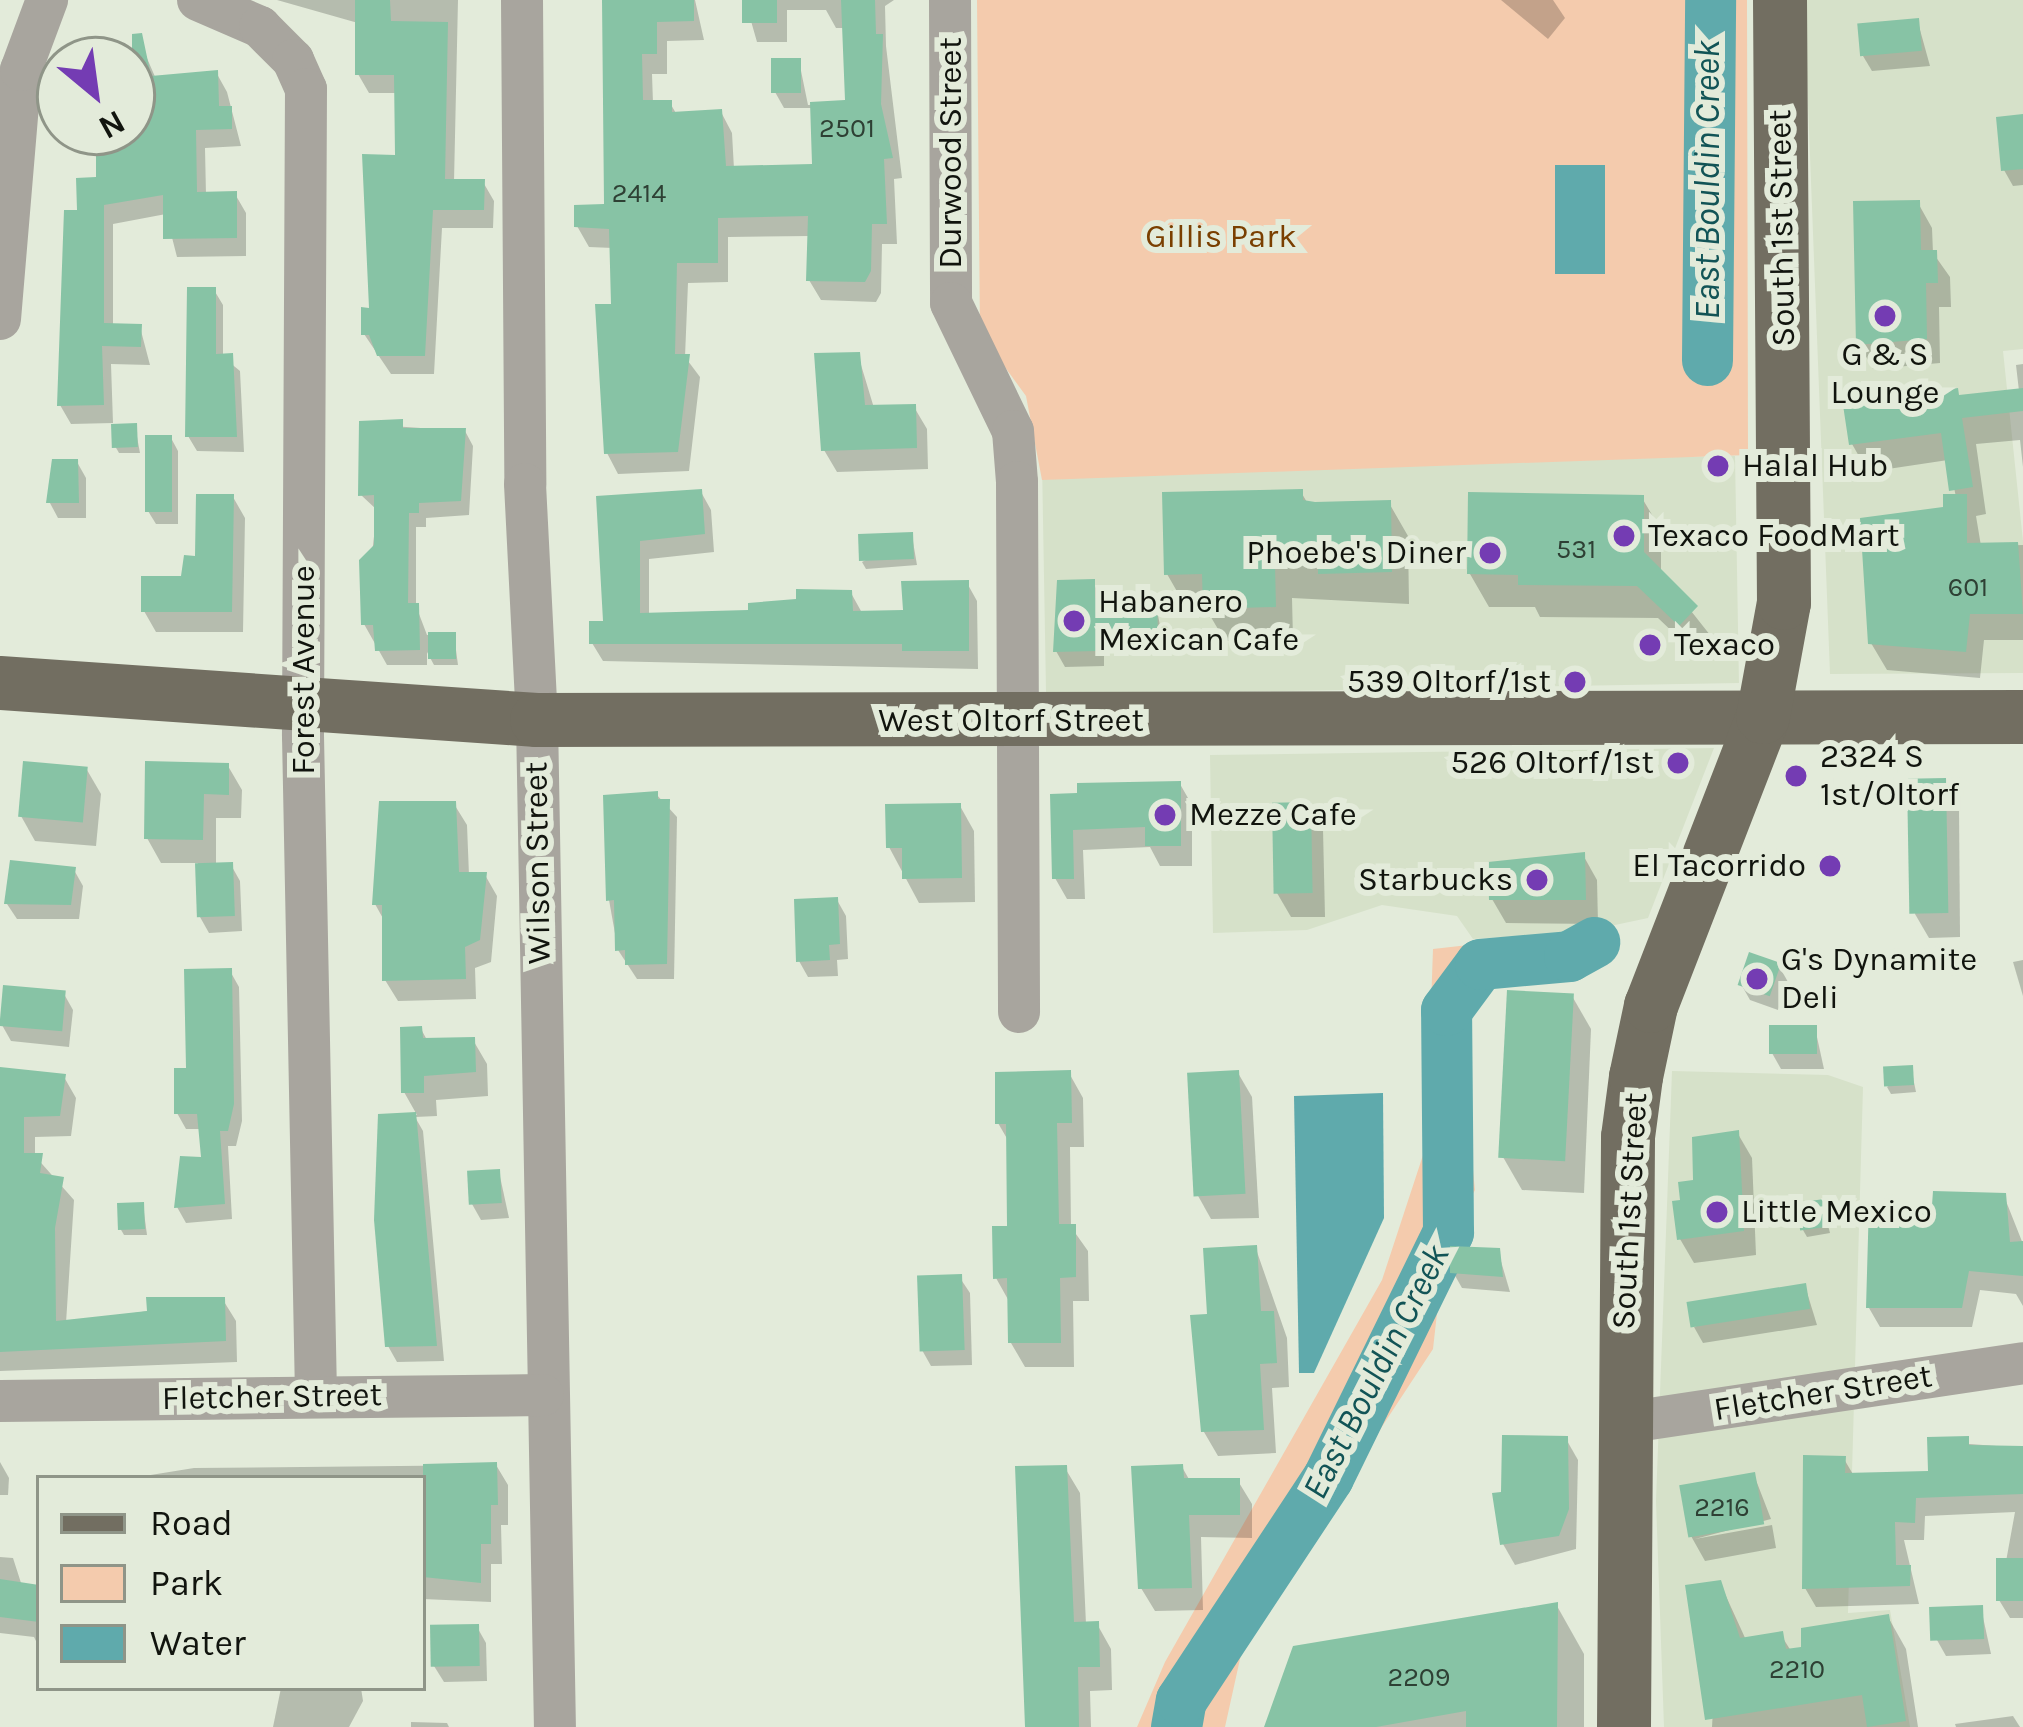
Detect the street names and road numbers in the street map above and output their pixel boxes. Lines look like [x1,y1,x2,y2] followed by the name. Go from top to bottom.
[931,37,971,269] street label: Durwood Street
[1760,109,1804,347] street label: South 1st Street
[284,565,324,775] street label: Forest Avenue
[878,701,1144,741] street label: West Oltorf Street
[516,762,560,964] street label: Wilson Street
[1604,1092,1656,1330] street label: South 1st Street
[1711,1356,1935,1430] street label: Fletcher Street
[162,1375,382,1419] street label: Fletcher Street

